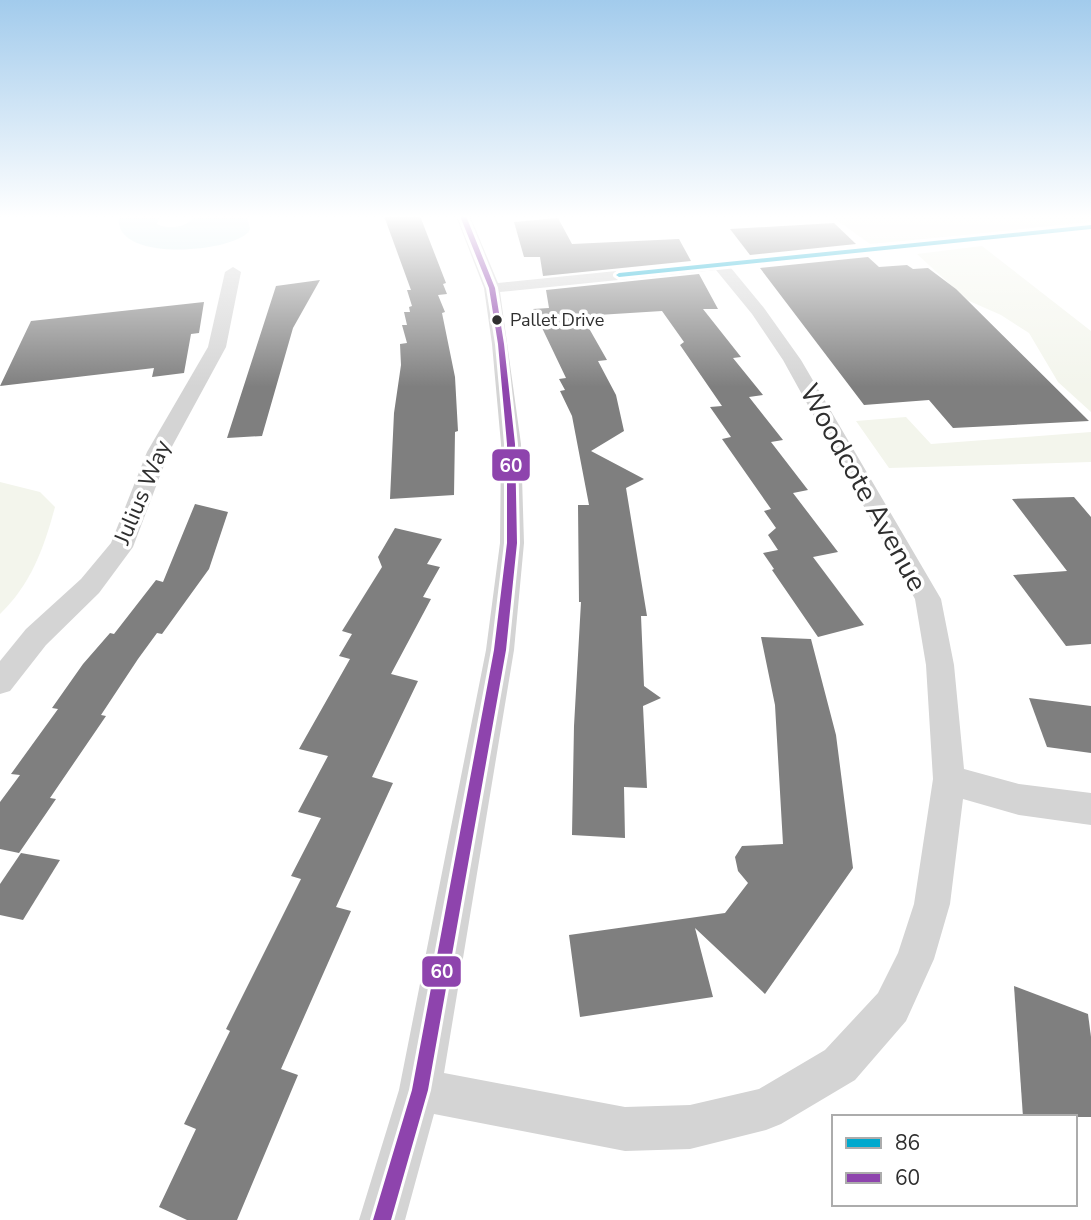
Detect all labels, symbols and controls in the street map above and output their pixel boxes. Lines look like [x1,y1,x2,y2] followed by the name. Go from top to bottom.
[510,308,604,332] place label: Pallet Drive
[490,313,504,327] marker: Pallet Drive
[790,377,936,598] street label: Woodcote Avenue
[106,435,178,550] street label: Julius Way
[491,448,531,482] line badge: 60
[500,453,522,479] text: 60
[421,955,462,988] line badge: 60
[431,959,453,985] text: 60
[832,1115,1077,1206] legend
[895,1129,920,1157] text: 86
[895,1164,920,1192] text: 60

